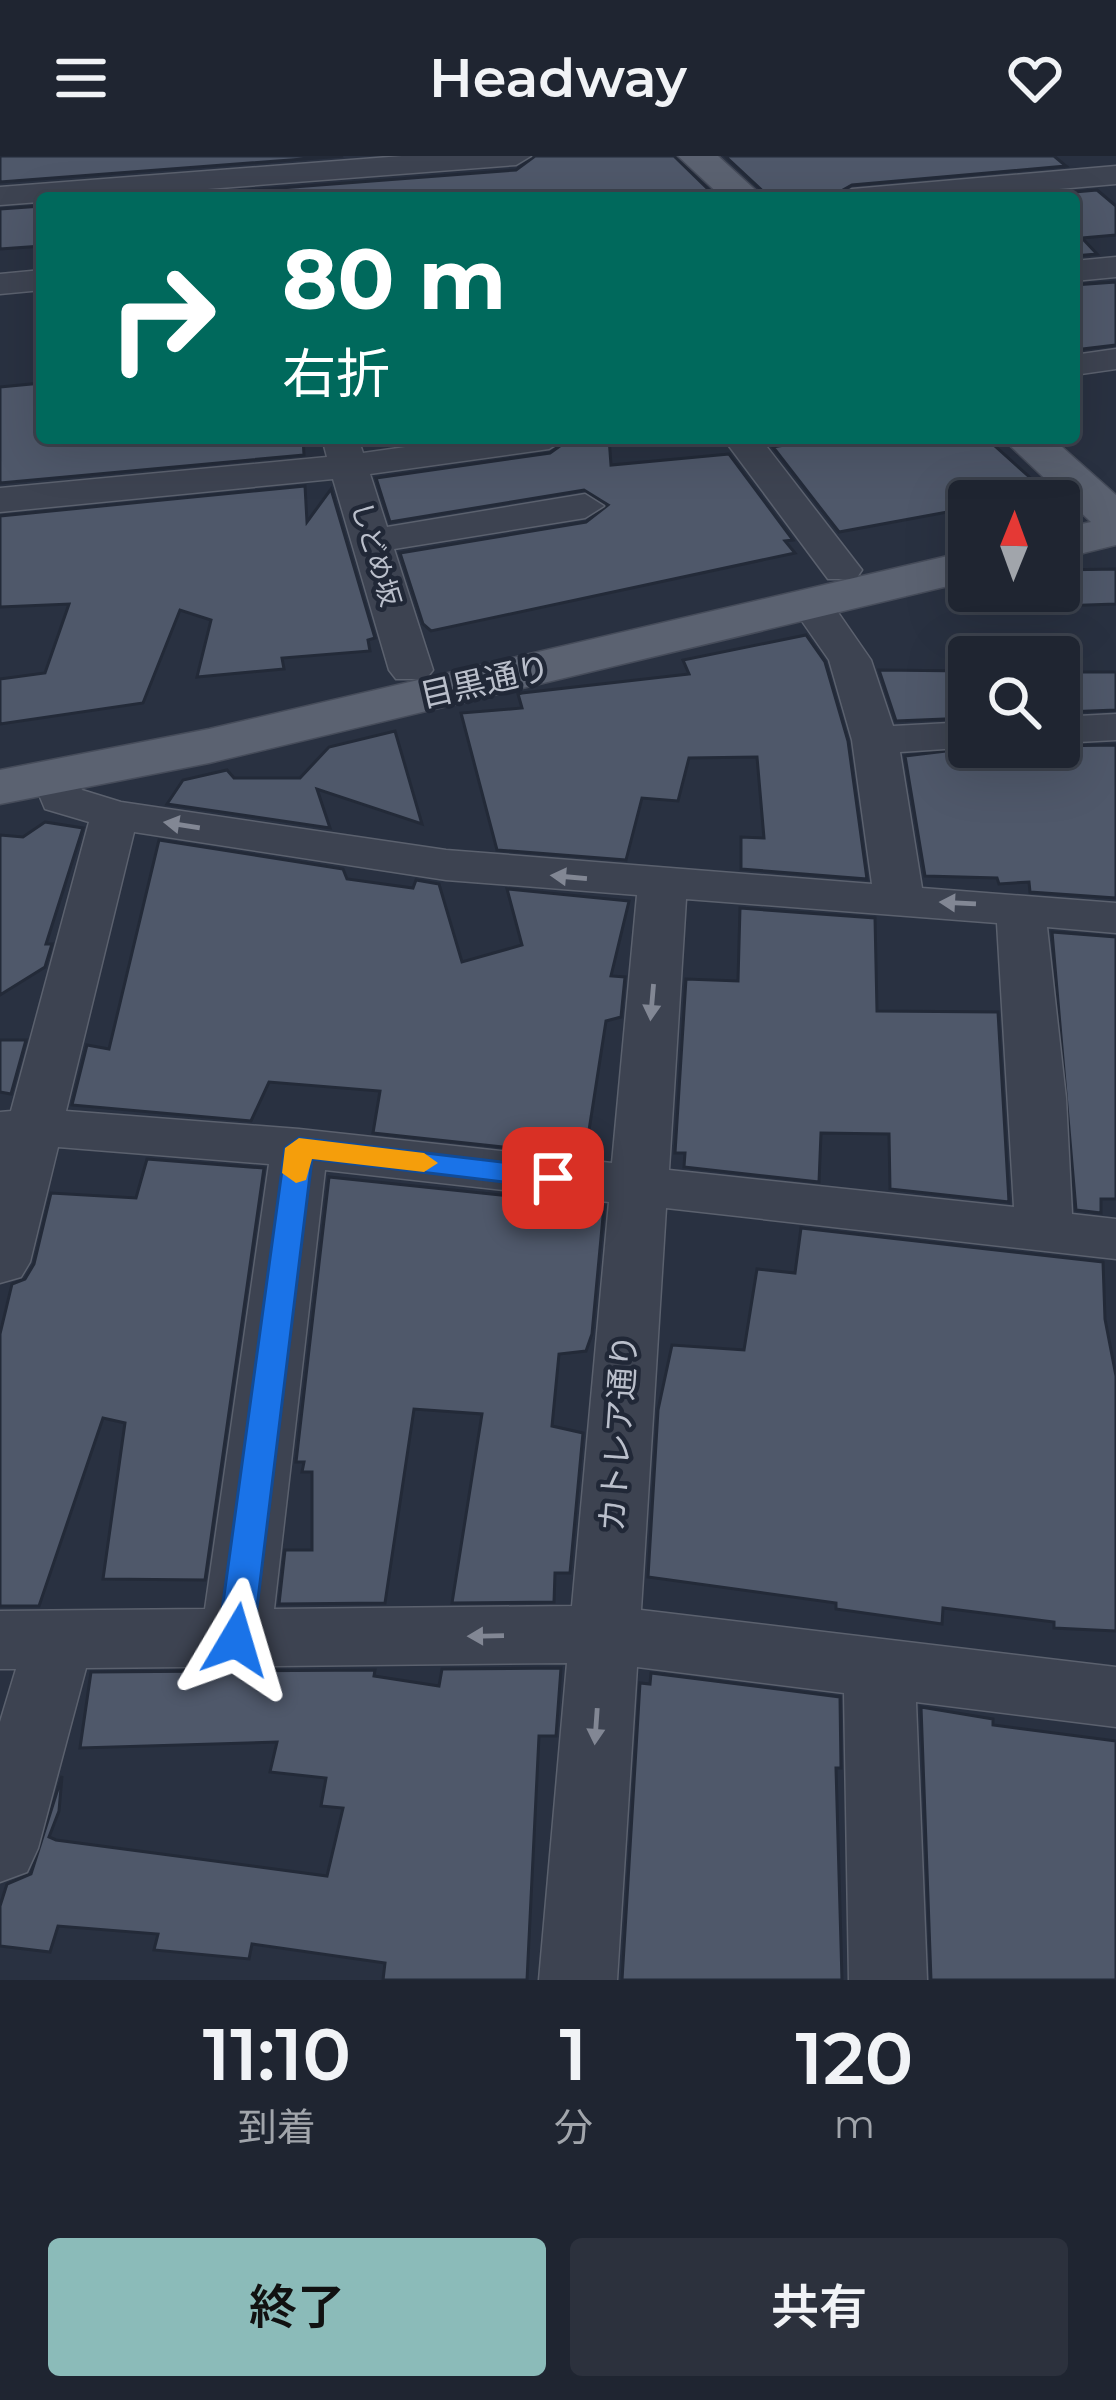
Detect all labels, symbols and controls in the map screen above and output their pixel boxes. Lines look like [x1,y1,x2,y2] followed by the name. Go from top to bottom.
[48,45,114,111] icon: menu
[429,45,687,111] text: Headway
[1002,45,1068,111] icon: heart
[282,228,506,330] text: 80 m
[84,240,240,396] icon: right
[282,341,390,407] text: 右折
[948,480,1080,612] north arrow
[948,480,1080,768] map controls
[344,498,408,610] street label: しどめ坂
[948,636,1080,768] button: search
[416,647,554,715] street label: 目黒通り
[163,815,200,834] one-way arrow
[550,867,587,886] one-way arrow
[939,894,976,913] one-way arrow
[642,984,661,1021] one-way arrow
[502,1127,604,1229] pin
[520,1145,586,1211] icon: arrive
[591,1333,645,1533] street label: カトレア通り
[173,1577,299,1703] position arrow
[466,1626,504,1646] one-way arrow
[587,1708,606,1745] one-way arrow
[203,2010,351,2098] text: 11:10
[560,2010,587,2098] text: 1
[795,2014,913,2102] text: 120
[834,2100,875,2148] text: m
[238,2103,316,2151] text: 到着
[554,2103,593,2151] text: 分
[48,2238,546,2376] button: 終了
[570,2238,1068,2376] button: 共有

